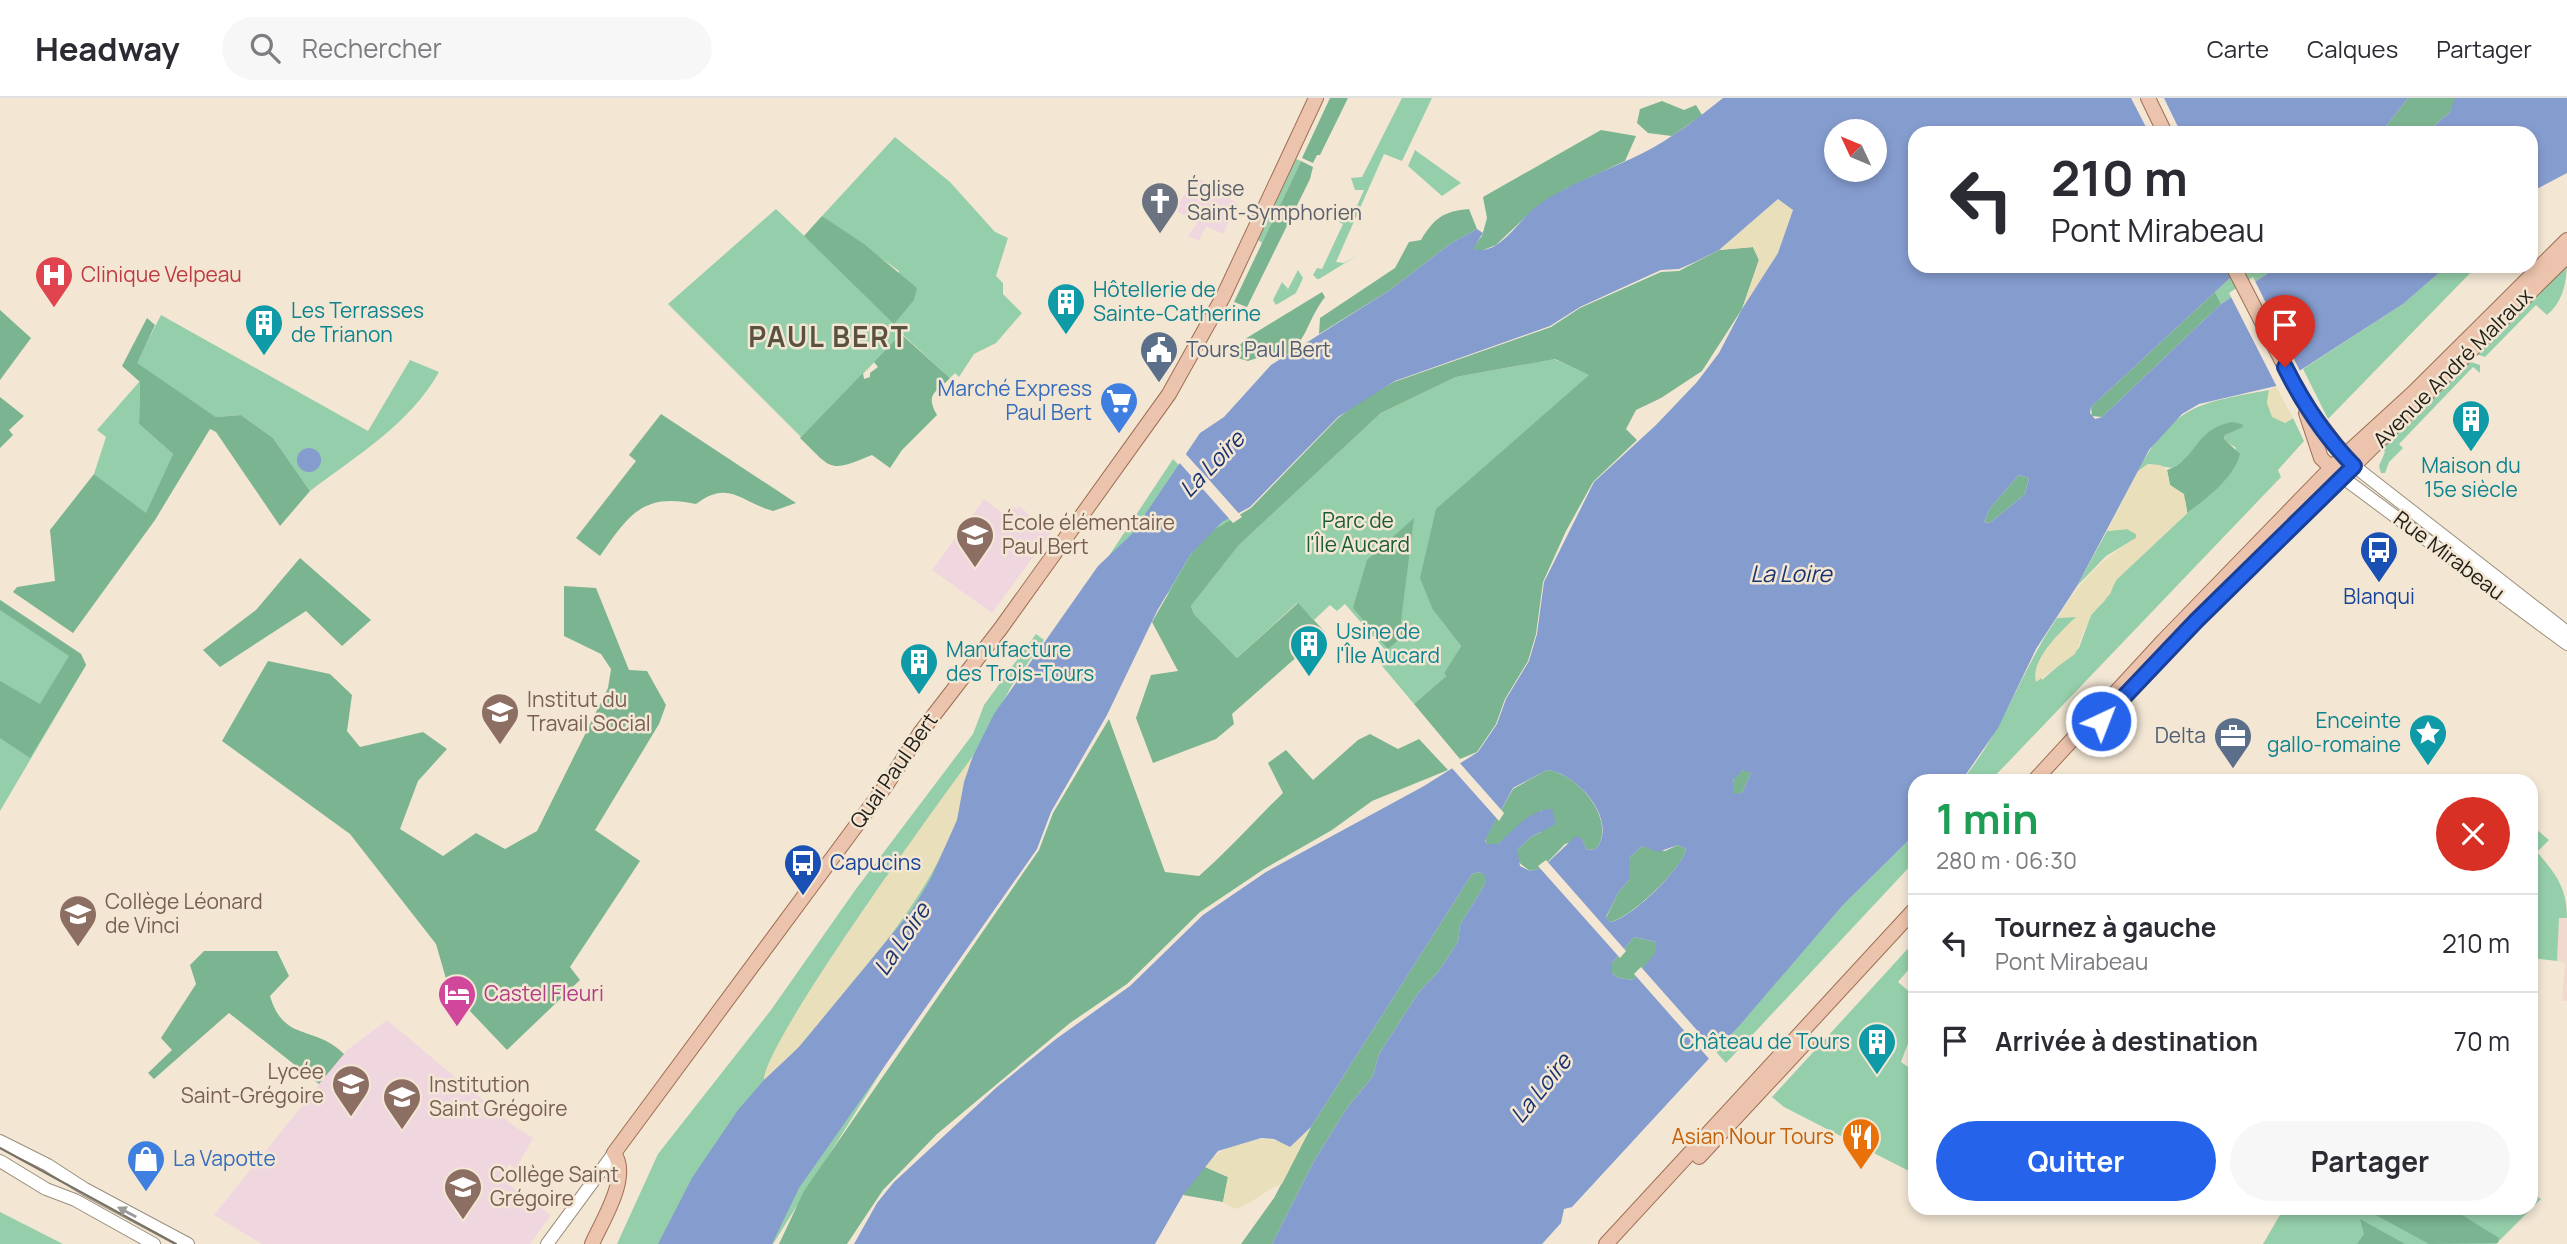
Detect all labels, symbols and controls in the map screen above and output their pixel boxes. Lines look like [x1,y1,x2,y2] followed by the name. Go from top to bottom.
[222,17,712,80] search box
[35,26,180,71] text: Headway
[246,29,284,67] icon: search
[302,30,442,66] text: Rechercher
[2207,32,2269,65] text: Carte
[2307,32,2398,65] text: Calques
[2436,32,2532,65] text: Partager
[1824,119,1886,182] north arrow
[1824,119,1887,182] map controls
[2051,144,2188,211] text: 210 m
[1936,154,2027,245] icon: left
[1187,174,1362,226] place label: Église Saint-Symphorien
[1139,180,1181,235] church icon: Église Saint-Symphorien
[2051,208,2265,252] text: Pont Mirabeau
[33,254,75,309] hospital icon: Clinique Velpeau
[81,260,242,288] place label: Clinique Velpeau
[1093,275,1261,327] place label: Hôtellerie de Sainte-Catherine
[1045,281,1087,336] building icon: Hôtellerie de Sainte-Catherine
[2366,281,2538,453] street label: Avenue André Malraux
[2255,295,2315,367] pin
[291,296,424,348] place label: Les Terrasses de Trianon
[243,302,285,357] building icon: Les Terrasses de Trianon
[2266,306,2304,344] icon: arrive
[748,317,910,355] district label: PAUL BERT
[1138,329,1180,384] public building icon: Tours Paul Bert
[1186,335,1331,363] place label: Tours Paul Bert
[938,374,1092,426] place label: Marché Express Paul Bert
[1098,380,1140,435] supermarket icon: Marché Express Paul Bert
[2450,398,2492,453] building icon: Maison du 15e siècle
[1172,422,1252,504] water label: La Loire
[2421,451,2521,503] place label: Maison du 15e siècle
[2388,504,2511,606] street label: Rue Mirabeau
[1306,506,1410,558] park label: Parc de l'Île Aucard
[1002,508,1175,560] place label: École élémentaire Paul Bert
[954,514,996,569] school or university icon: École élémentaire Paul Bert
[2358,529,2400,584] bus stop icon: Blanqui
[1750,557,1833,589] water label: La Loire
[2343,582,2415,610] place label: Blanqui
[1336,617,1440,669] place label: Usine de l'Île Aucard
[1288,623,1330,678] building icon: Usine de l'Île Aucard
[946,635,1094,687] place label: Manufacture des Trois-Tours
[898,641,940,696] building icon: Manufacture des Trois-Tours
[2064,684,2138,758] position arrow
[527,685,651,737] place label: Institut du Travail Social
[479,691,521,746] school or university icon: Institut du Travail Social
[2267,706,2401,758] place label: Enceinte gallo-romaine
[843,707,943,834] street label: Quai Paul Bert
[2407,712,2449,767] place icon: Enceinte gallo-romaine
[2212,715,2254,770] office icon: Delta
[2155,721,2206,749] place label: Delta
[1936,789,2039,847] text: 1 min
[2436,797,2510,871] button: close
[782,842,824,897] bus stop icon: Capucins
[1936,844,2077,876] text: 280 m · 06:30
[830,848,921,876] place label: Capucins
[105,887,263,939] place label: Collège Léonard de Vinci
[57,893,99,948] school or university icon: Collège Léonard de Vinci
[865,894,938,981] water label: La Loire
[1995,909,2216,945] text: Tournez à gauche
[1936,924,1974,962] icon: left
[2442,925,2510,961] text: 210 m
[1995,945,2148,977] text: Pont Mirabeau
[436,973,478,1028] hotel icon: Castel Fleuri
[484,979,604,1007] place label: Castel Fleuri
[1856,1021,1898,1076] building icon: Château de Tours
[1936,1022,1974,1060] icon: arrive
[1995,1023,2258,1059] text: Arrivée à destination
[2454,1023,2510,1059] text: 70 m
[1680,1027,1850,1055] place label: Château de Tours
[1502,1044,1579,1129] water label: La Loire
[181,1057,324,1109] place label: Lycée Saint-Grégoire
[330,1063,372,1118] school or university icon: Lycée Saint-Grégoire
[429,1070,568,1122] place label: Institution Saint Grégoire
[381,1076,423,1131] school or university icon: Institution Saint Grégoire
[1840,1116,1882,1171] restaurant icon: Asian Nour Tours
[1936,1121,2216,1201] button: Quitter
[2230,1121,2510,1201] button: Partager
[1671,1122,1834,1150] place label: Asian Nour Tours
[125,1138,167,1193] shop icon: La Vapotte
[173,1144,276,1172] place label: La Vapotte
[490,1160,619,1212] place label: Collège Saint Grégoire
[442,1166,484,1221] school or university icon: Collège Saint Grégoire
[118,1206,137,1218] one-way arrow

